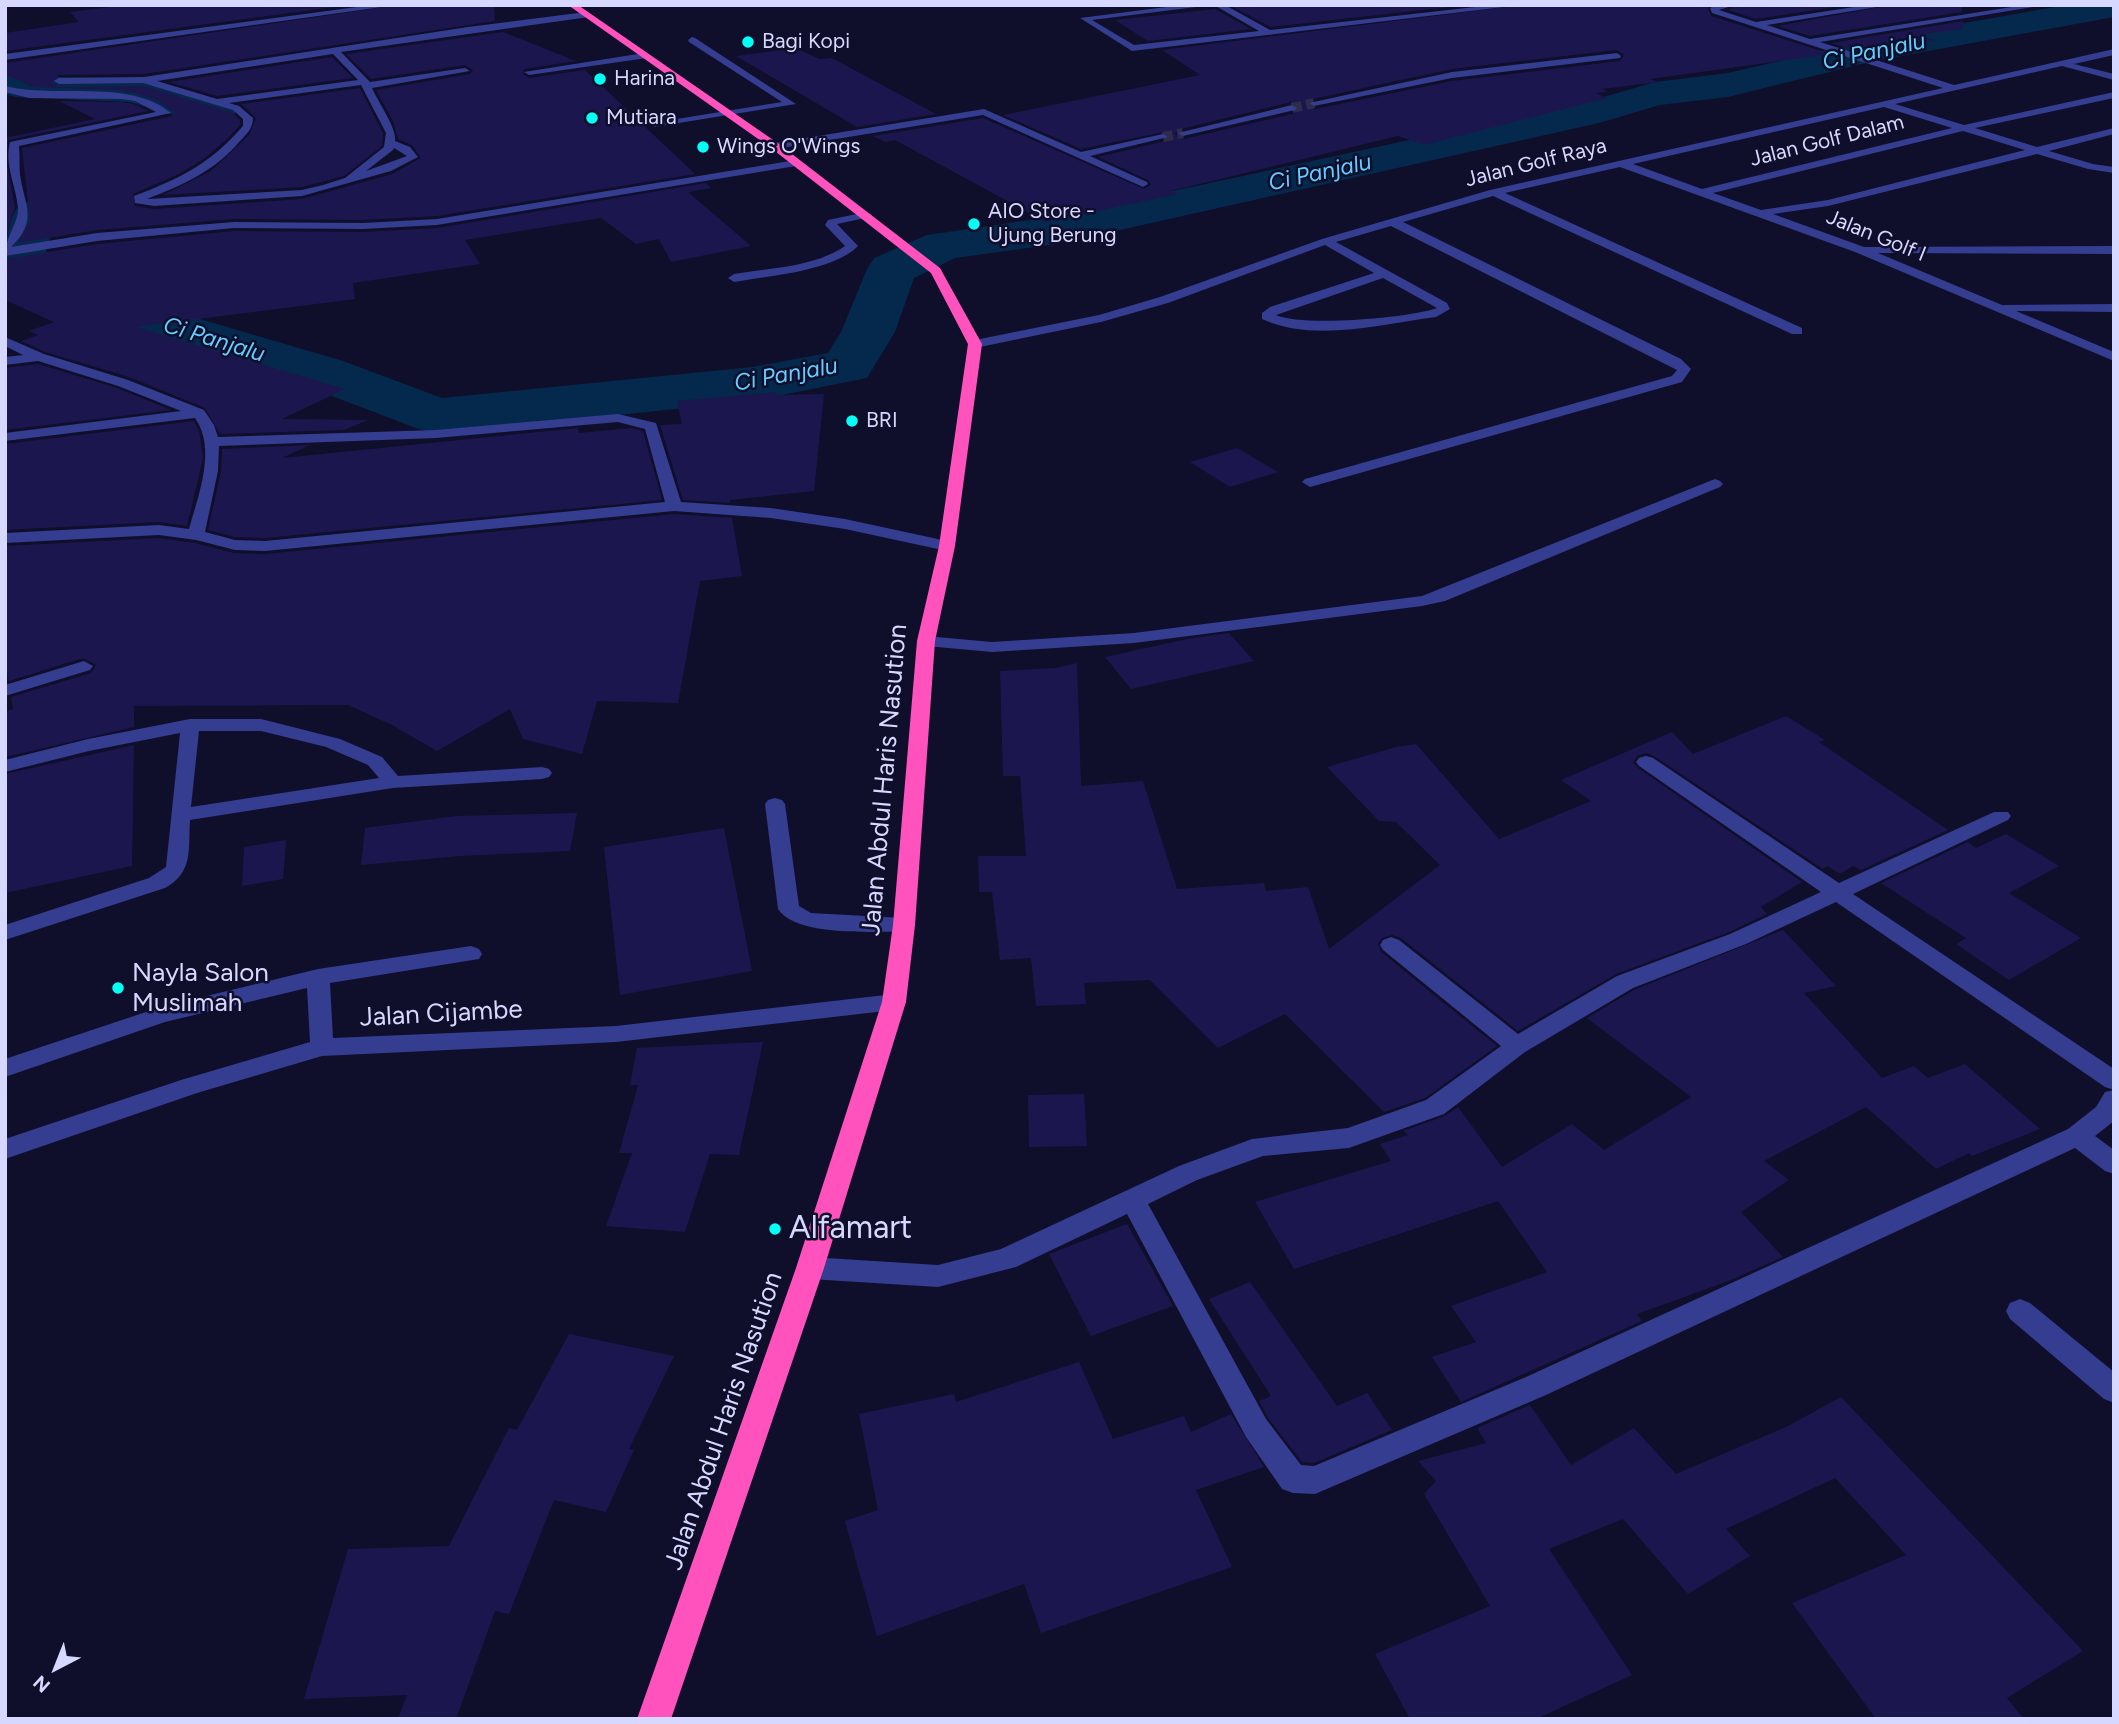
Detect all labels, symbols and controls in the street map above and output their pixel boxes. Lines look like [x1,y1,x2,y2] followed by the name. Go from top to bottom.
[1820,28,1928,76] water label: Ci Panjalu
[762,29,850,55] place label: Bagi Kopi
[740,34,756,50] marker: Bagi Kopi
[614,66,675,92] place label: Harina
[592,71,608,87] marker: Harina
[606,105,677,131] place label: Mutiara
[584,110,600,126] marker: Mutiara
[1747,110,1907,172] street label: Jalan Golf Dalam
[1463,133,1609,193] street label: Jalan Golf Raya
[717,134,860,160] place label: Wings O'Wings
[695,139,711,155] marker: Wings O'Wings
[1266,149,1374,197] water label: Ci Panjalu
[988,199,1117,249] place label: AIO Store - Ujung Berung
[1823,205,1929,267] street label: Jalan Golf I
[966,216,982,232] marker: AIO Store - Ujung Berung
[160,312,268,368] water label: Ci Panjalu
[732,352,840,398] water label: Ci Panjalu
[866,408,898,434] place label: BRI
[844,413,860,429] marker: BRI
[856,623,914,937] street label: Jalan Abdul Haris Nasution
[132,957,269,1018] place label: Nayla Salon Muslimah
[110,980,126,996] marker: Nayla Salon Muslimah
[359,994,523,1034] street label: Jalan Cijambe
[789,1210,912,1248] place label: Alfamart
[767,1221,783,1237] marker: Alfamart
[658,1268,790,1574] street label: Jalan Abdul Haris Nasution
[21,1633,91,1703] north arrow
[28,1671,55,1697] text: N

